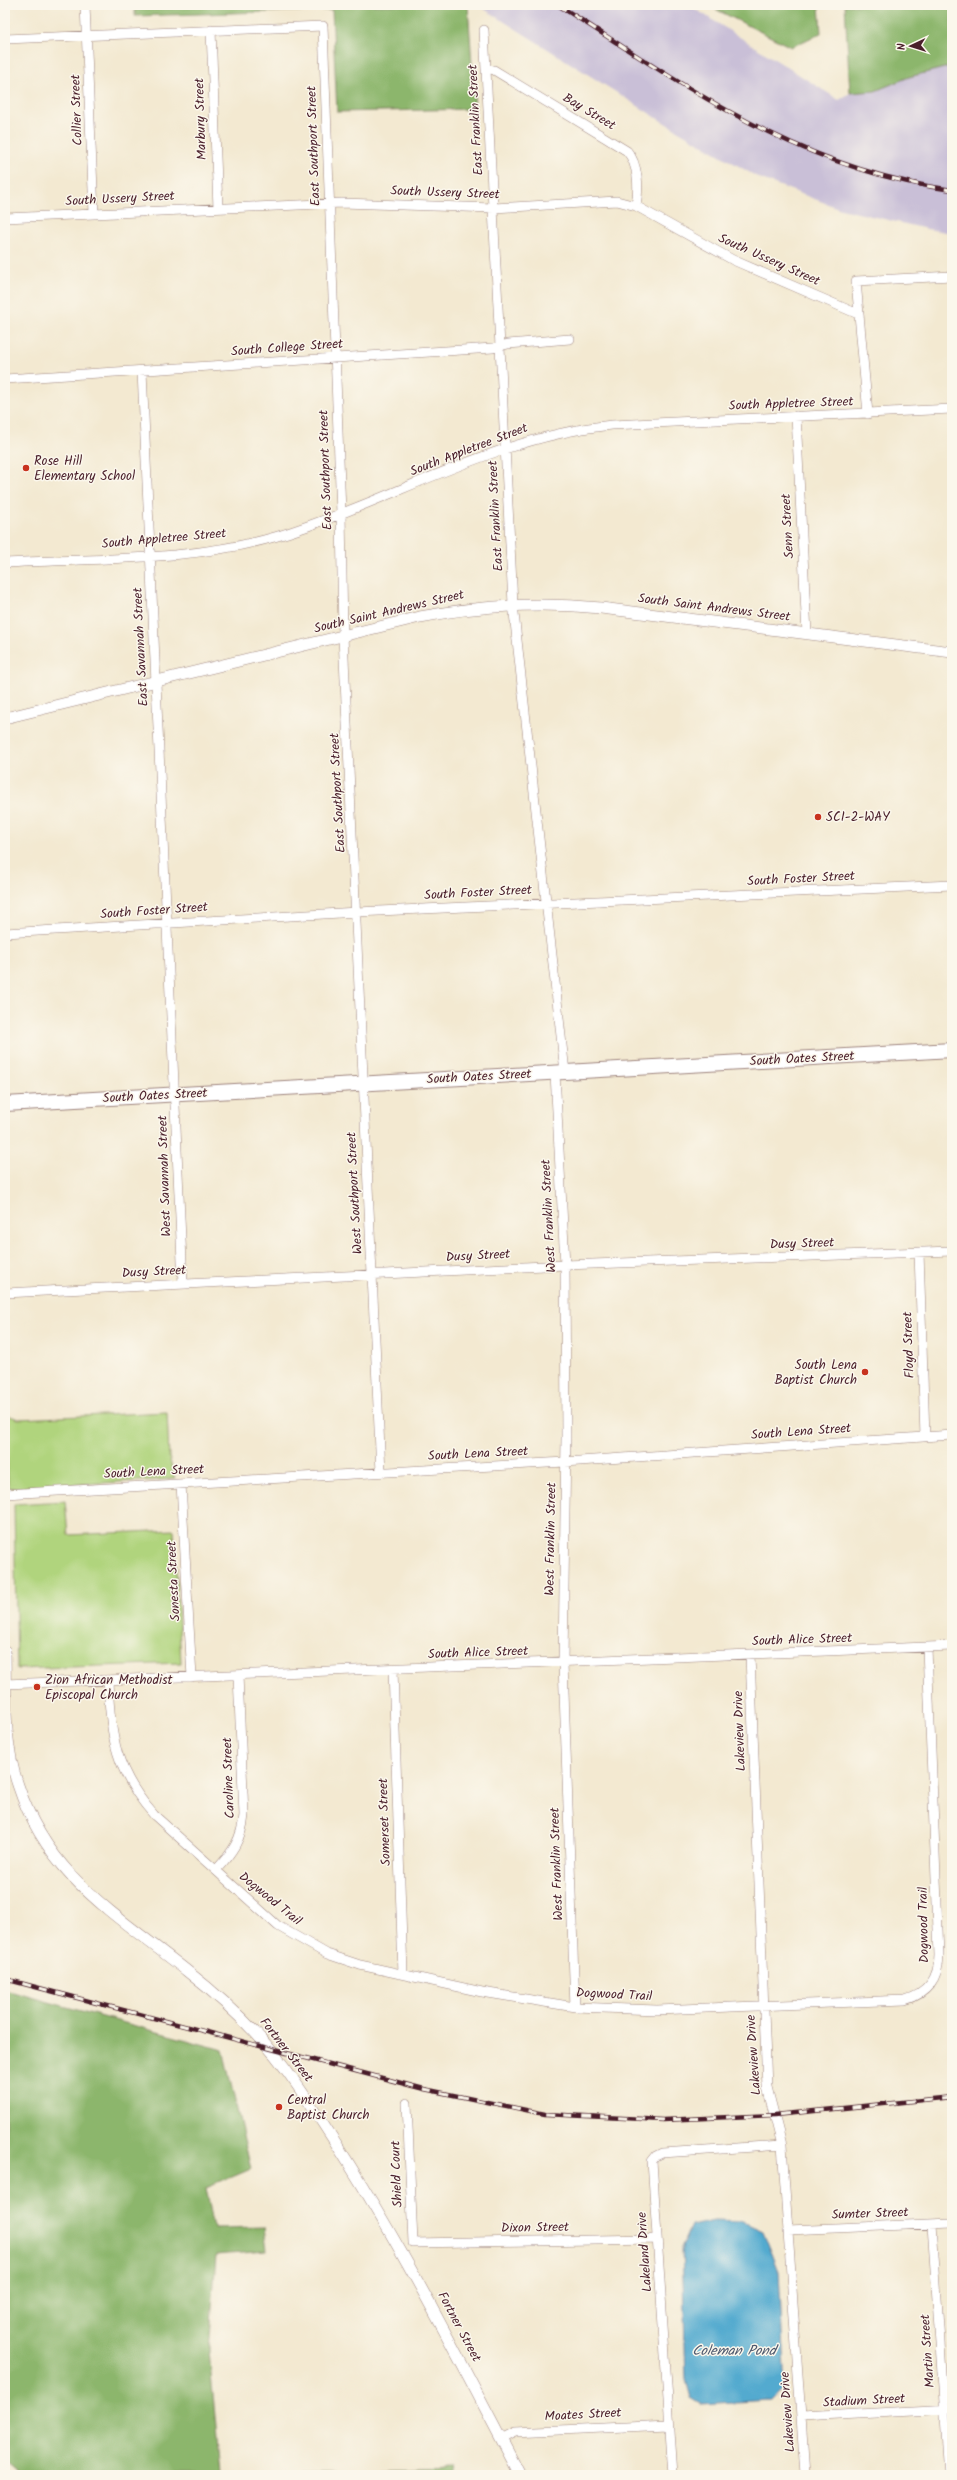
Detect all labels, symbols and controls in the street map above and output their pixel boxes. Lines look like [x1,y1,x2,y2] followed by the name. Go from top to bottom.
[891,26,931,66] north arrow
[893,42,911,51] text: N
[463,63,489,176] street label: East Franklin Street
[65,73,89,146] street label: Collier Street
[189,77,213,161] street label: Marbury Street
[301,85,327,206] street label: East Southport Street
[558,88,620,137] street label: Bay Street
[390,181,501,205] street label: South Ussery Street
[65,186,176,212] street label: South Ussery Street
[715,228,824,292] street label: South Ussery Street
[230,334,345,362] street label: South College Street
[728,391,855,417] street label: South Appletree Street
[313,409,339,530] street label: East Southport Street
[407,417,532,482] street label: South Appletree Street
[34,451,135,487] place label: Rose Hill Elementary School
[483,459,509,572] street label: East Franklin Street
[21,463,31,473] marker: Rose Hill Elementary School
[776,492,800,559] street label: Senn Street
[101,523,228,555] street label: South Appletree Street
[312,584,467,639] street label: South Saint Andrews Street
[127,586,155,707] street label: East Savannah Street
[637,588,792,628] street label: South Saint Andrews Street
[324,731,352,854] street label: East Southport Street
[826,807,890,828] place label: SCI-2-WAY
[813,812,823,822] marker: SCI-2-WAY
[747,866,856,892] street label: South Foster Street
[424,880,533,906] street label: South Foster Street
[99,897,209,925] street label: South Foster Street
[749,1046,856,1072] street label: South Oates Street
[426,1064,533,1090] street label: South Oates Street
[102,1083,209,1109] street label: South Oates Street
[152,1114,178,1237] street label: West Savannah Street
[341,1130,369,1255] street label: West Southport Street
[535,1158,562,1273] street label: West Franklin Street
[769,1232,836,1256] street label: Dusy Street
[445,1244,512,1268] street label: Dusy Street
[121,1260,188,1284] street label: Dusy Street
[897,1310,921,1379] street label: Floyd Street
[774,1355,857,1391] place label: South Lena Baptist Church
[860,1367,870,1377] marker: South Lena Baptist Church
[750,1418,853,1446] street label: South Lena Street
[427,1441,530,1467] street label: South Lena Street
[103,1459,206,1485] street label: South Lena Street
[540,1481,563,1596] street label: West Franklin Street
[161,1539,187,1622] street label: Sonesta Street
[752,1628,853,1652] street label: South Alice Street
[428,1641,529,1665] street label: South Alice Street
[45,1670,174,1706] place label: Zion African Methodist Episcopal Church
[32,1682,42,1692] marker: Zion African Methodist Episcopal Church
[728,1690,752,1772] street label: Lakeview Drive
[217,1736,241,1819] street label: Caroline Street
[373,1777,397,1866] street label: Somerset Street
[544,1806,569,1921] street label: West Franklin Street
[234,1867,306,1931] street label: Dogwood Trail
[913,1887,935,1963] street label: Dogwood Trail
[575,1983,653,2007] street label: Dogwood Trail
[254,2013,319,2088] street label: Fortner Street
[741,2014,767,2096] street label: Lakeview Drive
[287,2090,370,2126] place label: Central Baptist Church
[274,2102,284,2112] marker: Central Baptist Church
[385,2139,409,2208] street label: Shield Court
[831,2202,910,2226] street label: Sumter Street
[632,2211,658,2293] street label: Lakeland Drive
[501,2217,570,2239] street label: Dixon Street
[432,2288,487,2367] street label: Fortner Street
[915,2312,941,2389] street label: Martin Street
[692,2340,779,2362] water label: Coleman Pond
[775,2371,801,2453] street label: Lakeview Drive
[822,2388,907,2414] street label: Stadium Street
[544,2402,623,2427] street label: Moates Street

